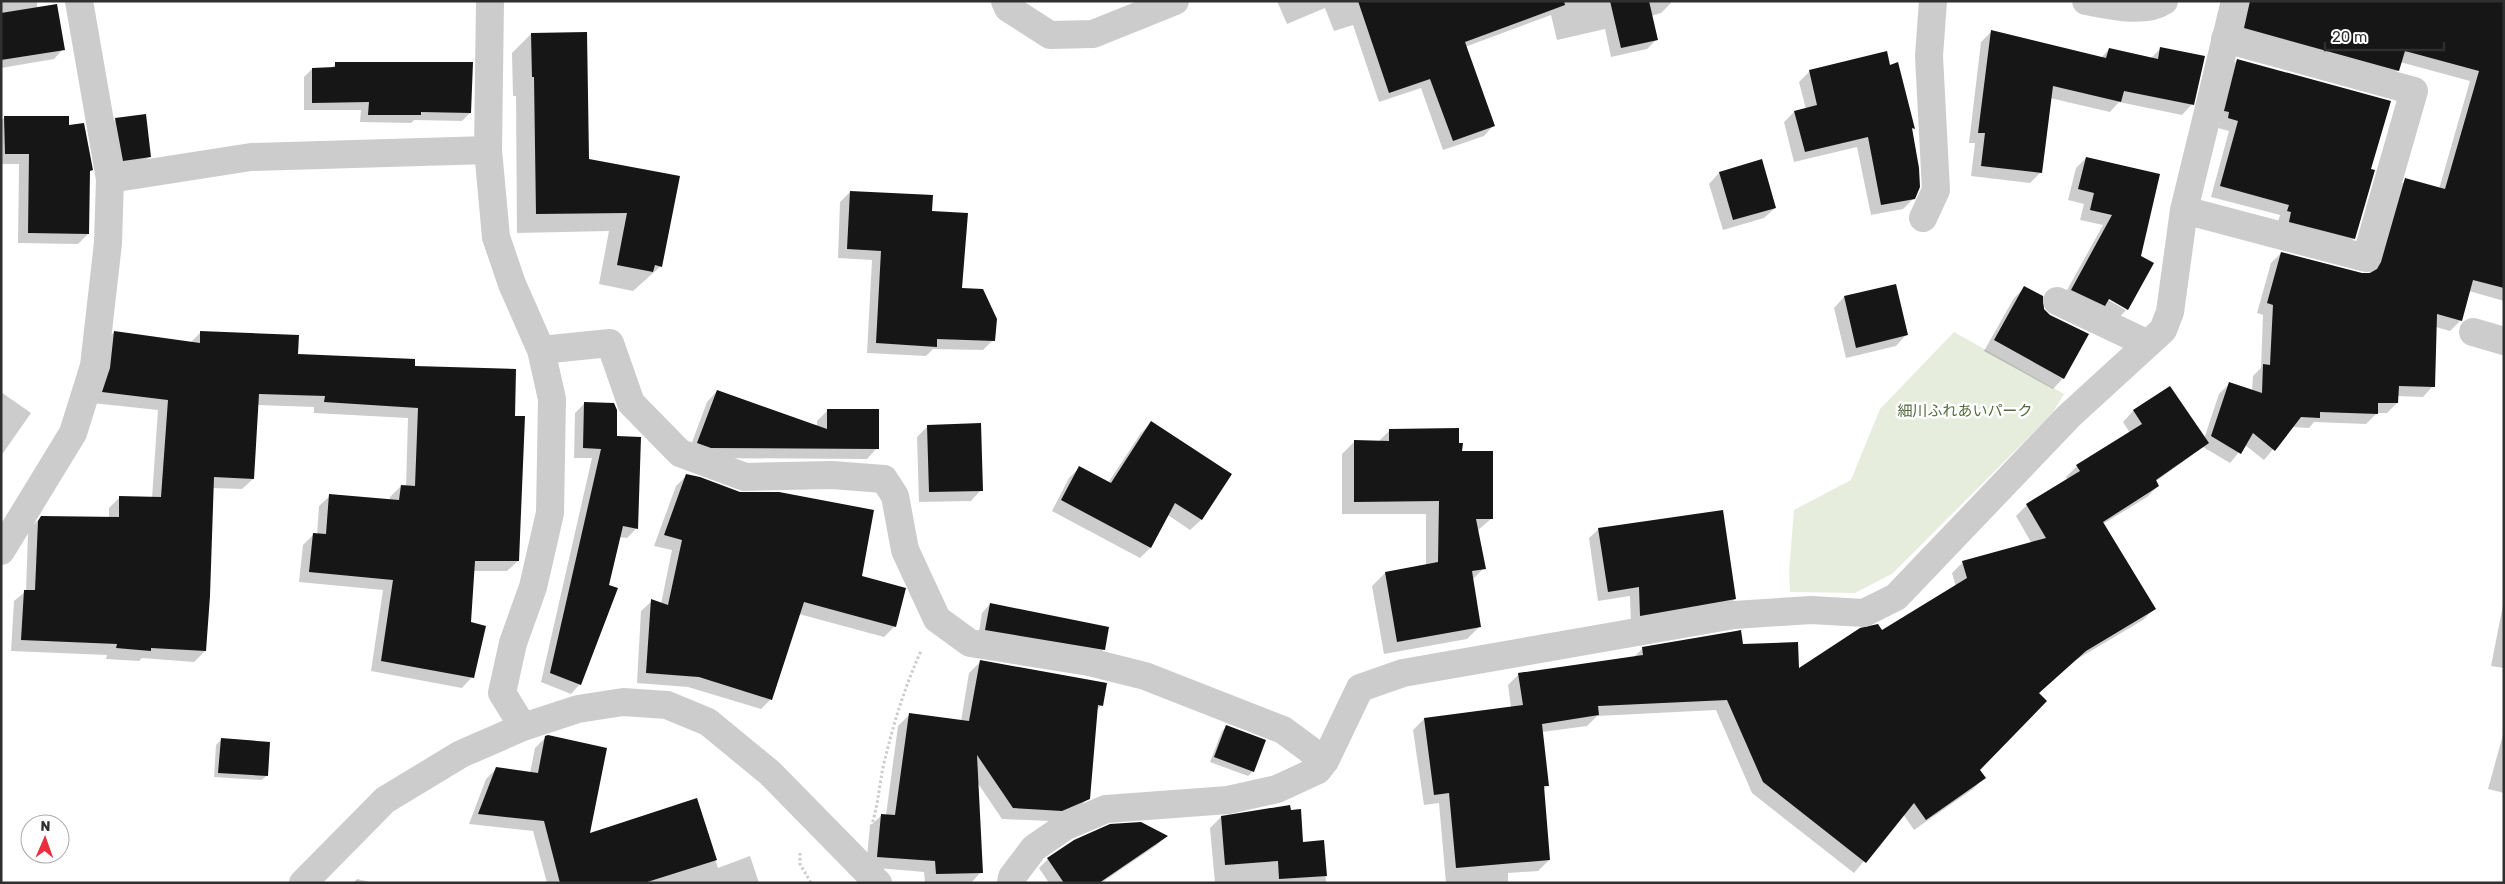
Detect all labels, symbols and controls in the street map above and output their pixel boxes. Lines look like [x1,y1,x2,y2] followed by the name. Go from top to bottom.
[2325,20,2444,52] scale bar
[2332,28,2367,46] text: 20 m
[1897,402,2033,420] park label: 細川ふれあいパーク
[20,814,70,864] north arrow
[40,818,51,835] text: N

